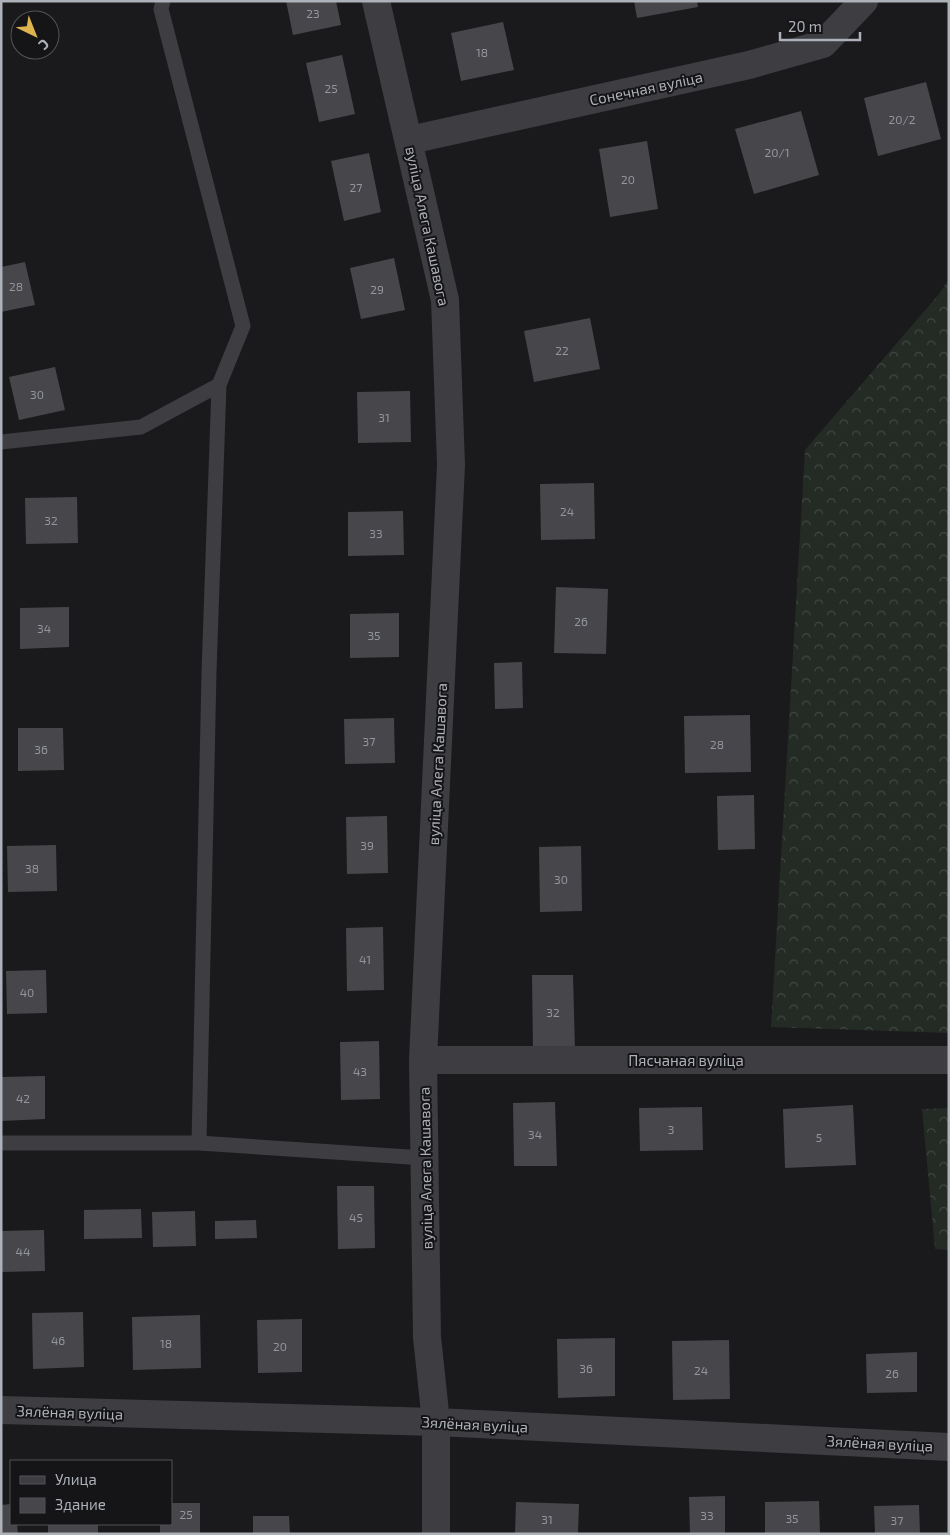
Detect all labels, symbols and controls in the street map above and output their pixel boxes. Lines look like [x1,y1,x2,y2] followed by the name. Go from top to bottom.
[306,6,320,20] house number: 23
[10,10,60,60] north arrow
[780,10,860,42] scale bar
[788,17,822,35] text: 20 m
[35,36,53,54] text: С
[476,45,488,59] house number: 18
[588,67,705,110] street label: Сонечная вуліца
[324,81,338,95] house number: 25
[889,112,916,126] house number: 20/2
[401,145,454,308] street label: вуліца Алега Кашавога
[765,145,789,159] house number: 20/1
[621,172,635,186] house number: 20
[350,180,362,194] house number: 27
[9,279,23,293] house number: 28
[370,282,384,296] house number: 29
[555,343,569,357] house number: 22
[30,387,44,401] house number: 30
[378,410,390,424] house number: 31
[560,504,574,518] house number: 24
[44,513,58,527] house number: 32
[369,526,383,540] house number: 33
[574,614,588,628] house number: 26
[37,621,51,635] house number: 34
[367,628,381,642] house number: 35
[424,682,451,846] street label: вуліца Алега Кашавога
[363,734,375,748] house number: 37
[710,737,724,751] house number: 28
[34,742,48,756] house number: 36
[360,838,374,852] house number: 39
[25,861,39,875] house number: 38
[554,872,568,886] house number: 30
[359,952,371,966] house number: 41
[20,985,34,999] house number: 40
[546,1005,560,1019] house number: 32
[628,1051,744,1070] street label: Пясчаная вуліца
[353,1064,367,1078] house number: 43
[415,1087,436,1249] street label: вуліца Алега Кашавога
[16,1091,30,1105] house number: 42
[668,1122,674,1136] house number: 3
[528,1127,542,1141] house number: 34
[816,1130,822,1144] house number: 5
[349,1210,363,1224] house number: 45
[16,1244,30,1258] house number: 44
[51,1333,65,1347] house number: 46
[160,1336,172,1350] house number: 18
[273,1339,287,1353] house number: 20
[579,1361,593,1375] house number: 36
[694,1363,708,1377] house number: 24
[885,1366,899,1380] house number: 26
[16,1401,124,1424] street label: Зялёная вуліца
[421,1412,529,1437] street label: Зялёная вуліца
[826,1431,934,1456] street label: Зялёная вуліца
[10,1460,172,1525] legend
[55,1470,97,1488] text: Улица
[55,1495,106,1513] text: Здание
[179,1507,193,1521] house number: 25
[700,1508,714,1522] house number: 33
[785,1511,799,1525] house number: 35
[541,1512,553,1526] house number: 31
[891,1513,903,1527] house number: 37

